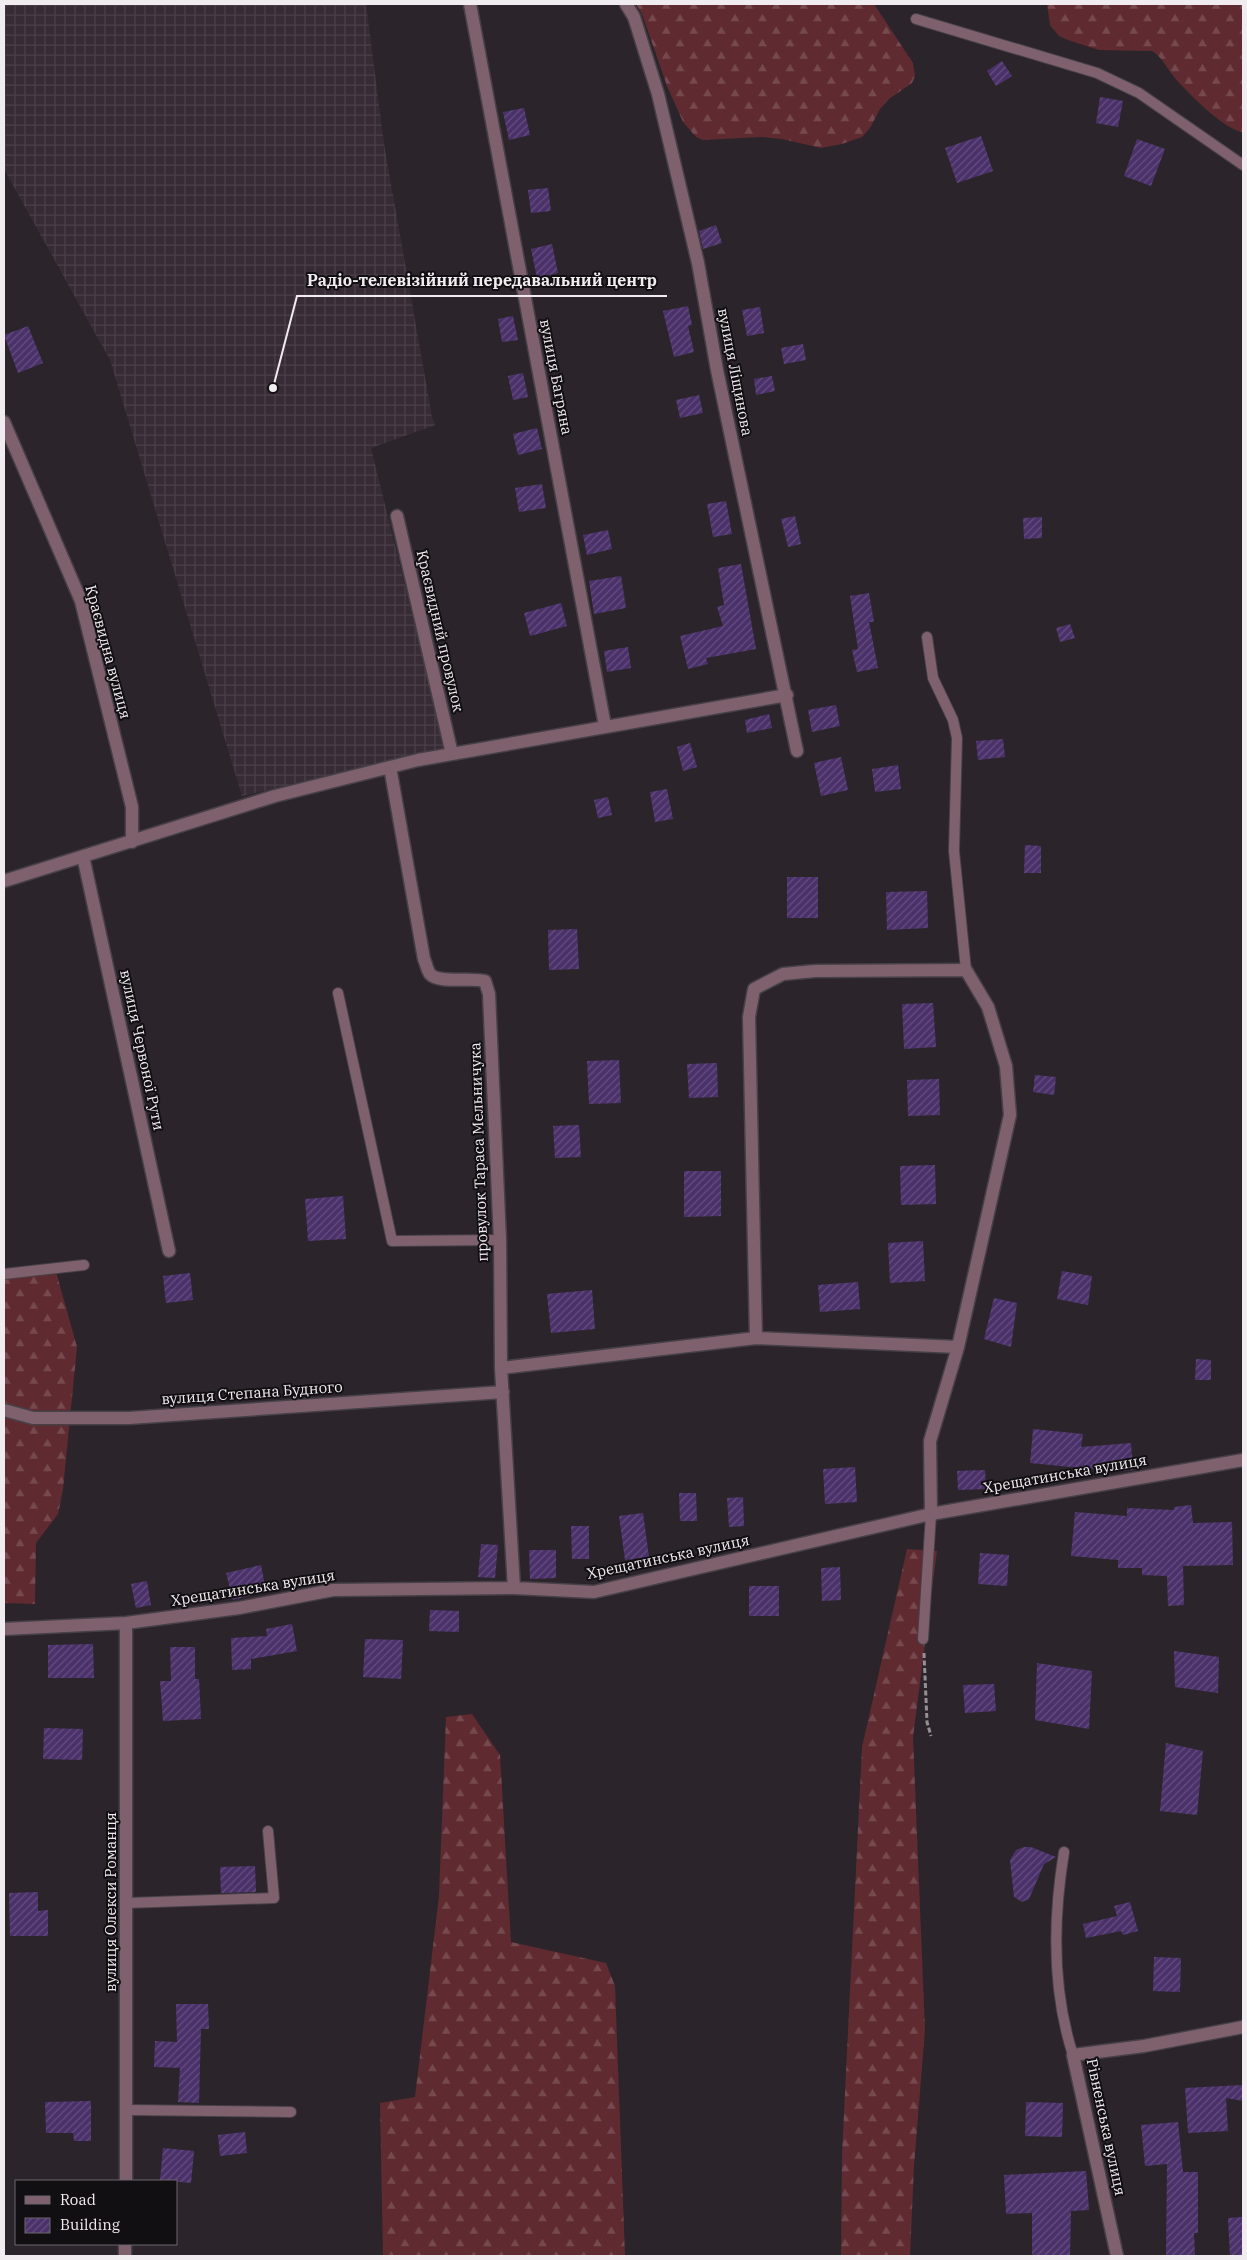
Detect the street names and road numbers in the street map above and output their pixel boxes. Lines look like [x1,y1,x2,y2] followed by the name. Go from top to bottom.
[714,306,757,437] street label: вулиця Ліщинова
[536,317,577,436] street label: вулиця Багряна
[413,548,468,714] street label: Краєвидний провулок
[81,583,136,721] street label: Краєвидна вулиця
[116,968,169,1132] street label: вулиця Червоної Рути
[465,1042,492,1262] street label: провулок Тараса Мельничука
[161,1377,343,1408] street label: вулиця Степана Будного
[982,1450,1148,1497] street label: Хрещатинська вулиця
[585,1530,751,1583] street label: Хрещатинська вулиця
[170,1565,336,1610] street label: Хрещатинська вулиця
[101,1812,120,1992] street label: вулиця Олекси Романця
[1083,2057,1130,2197] street label: Рівненська вулиця

